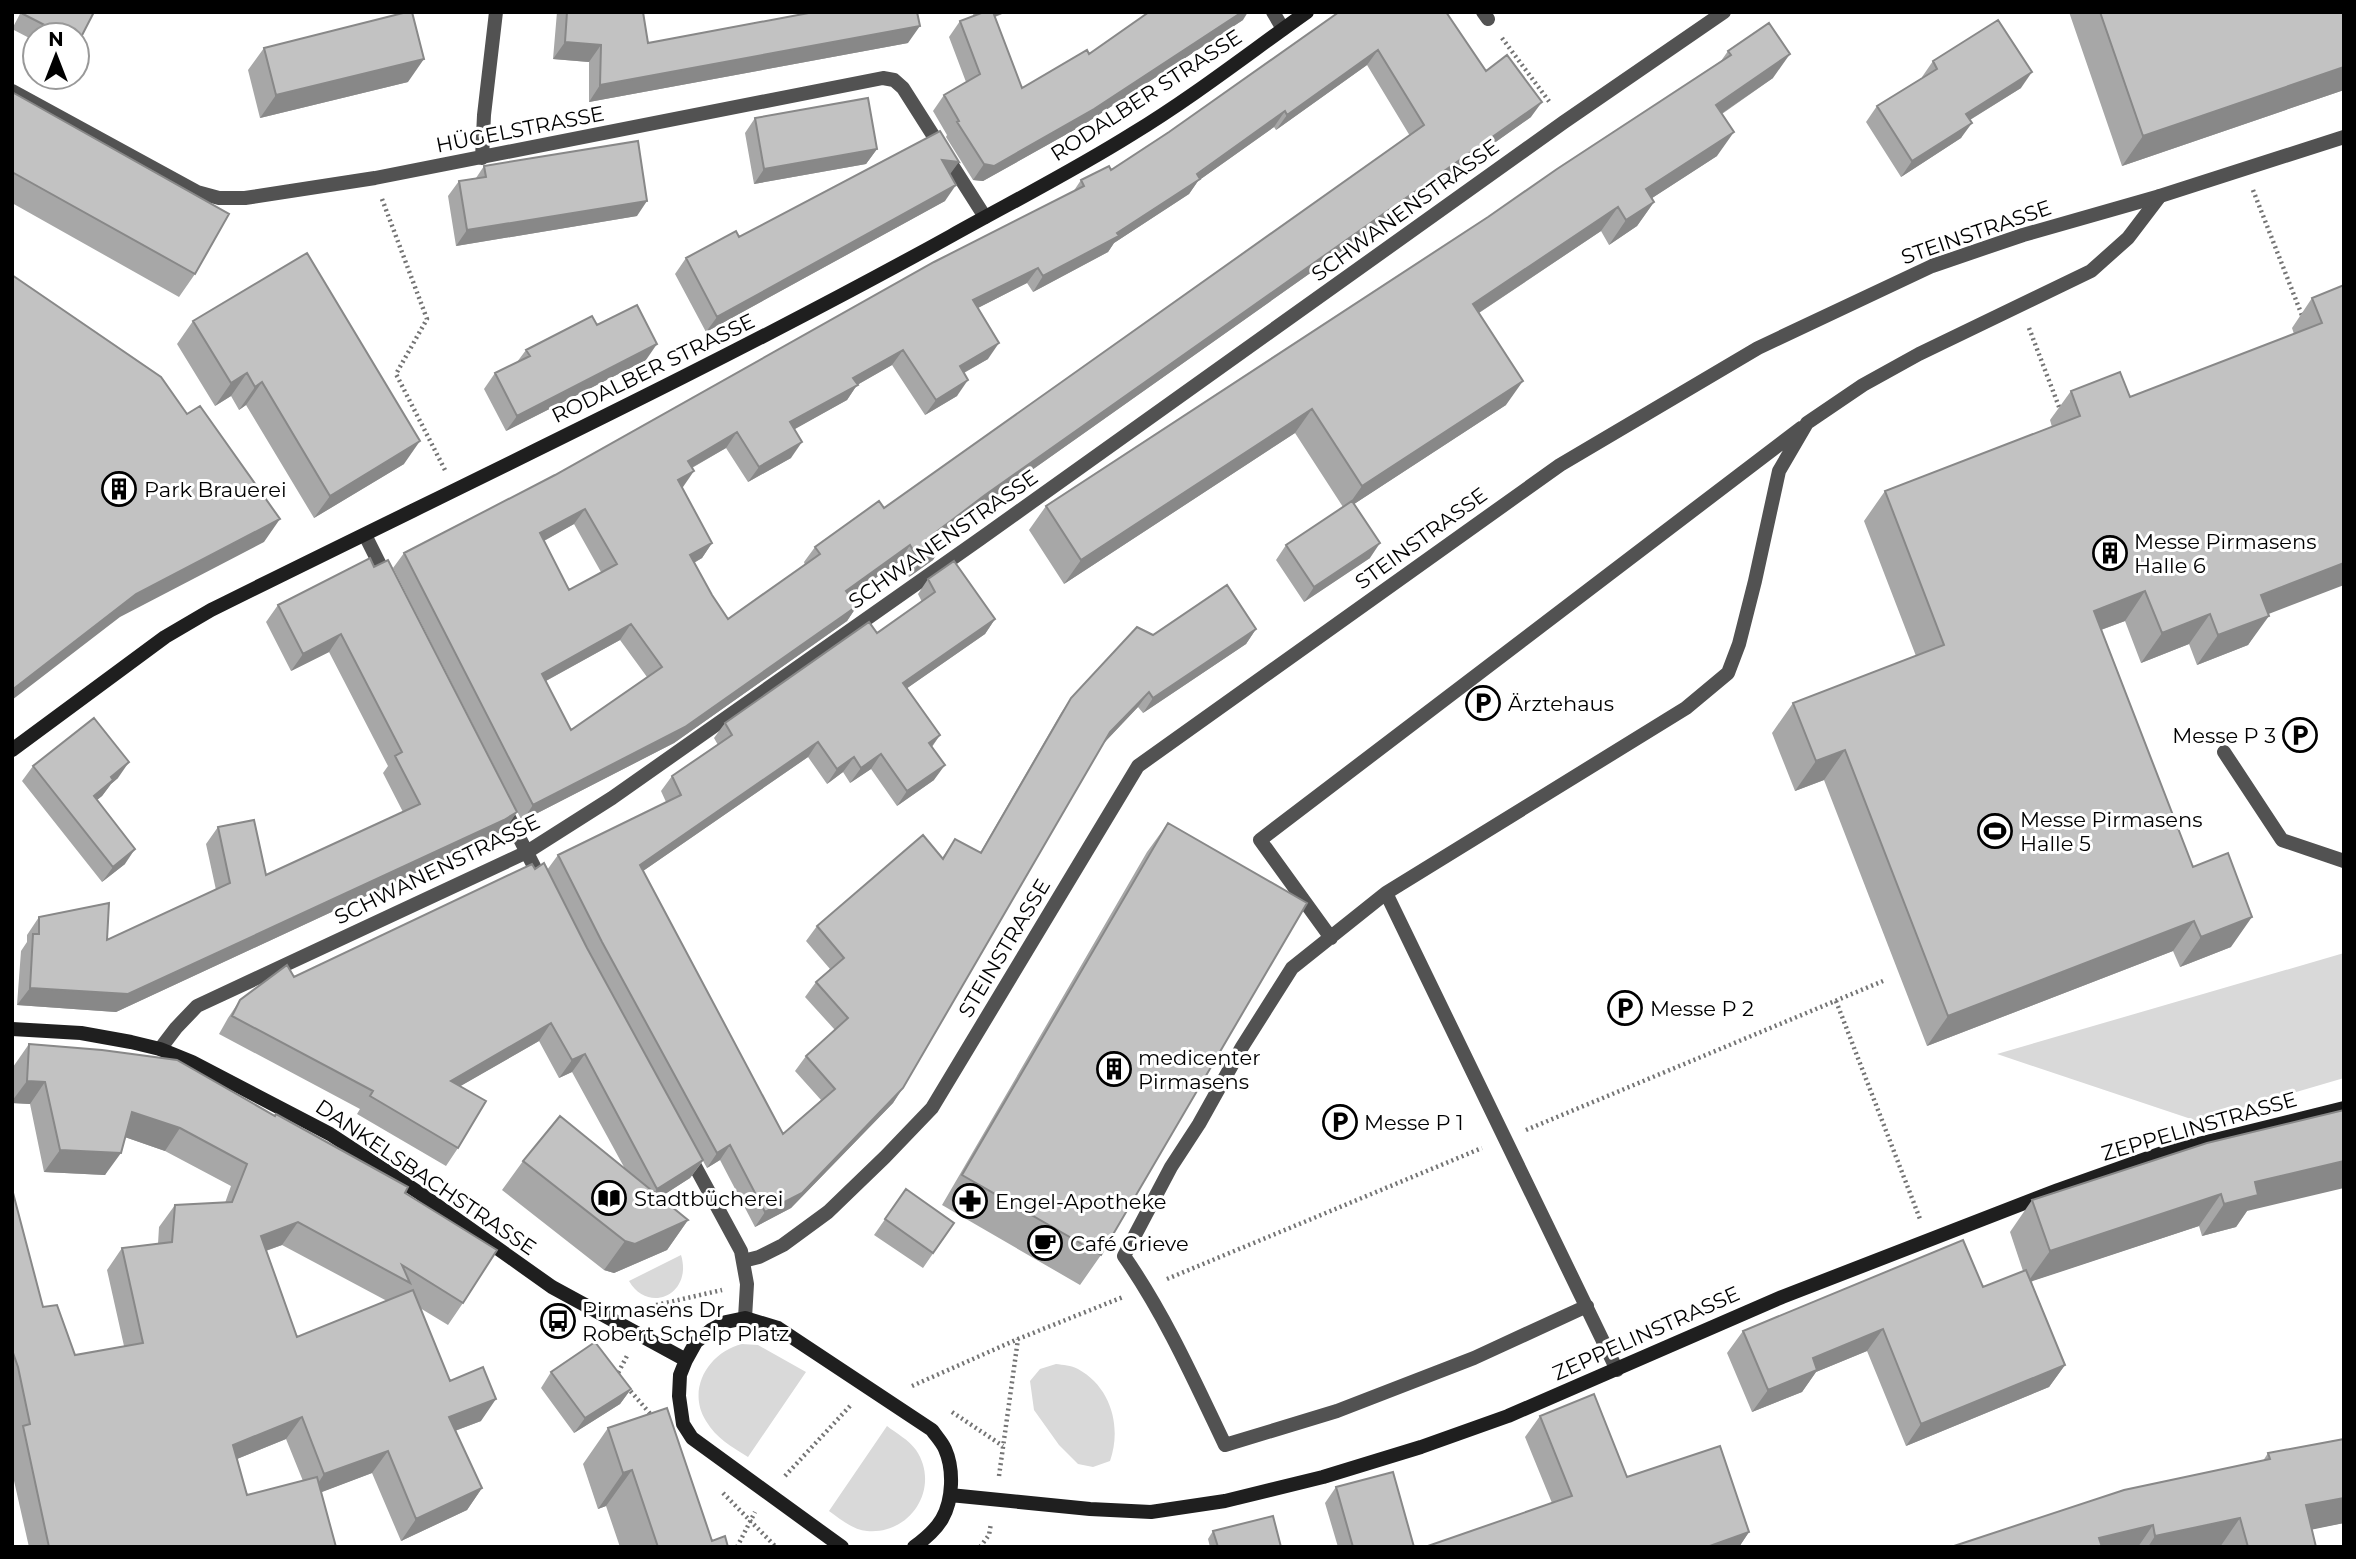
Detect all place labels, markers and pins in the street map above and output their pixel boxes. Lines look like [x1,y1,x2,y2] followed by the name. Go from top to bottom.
[100,470,138,508] building icon: Park Brauerei
[144,477,287,502] place label: Park Brauerei
[2134,529,2316,578] place label: Messe Pirmasens Halle 6
[2091,534,2129,572] building icon: Messe Pirmasens Halle 6
[1464,684,1502,722] parking icon: Ärztehaus
[1508,691,1614,716] place label: Ärztehaus
[2281,716,2319,754] parking icon: Messe P 3
[2172,723,2276,748] place label: Messe P 3
[2020,807,2202,856] place label: Messe Pirmasens Halle 5
[1976,812,2014,850] sports icon: Messe Pirmasens Halle 5
[1606,989,1644,1027] parking icon: Messe P 2
[1650,996,1754,1021] place label: Messe P 2
[1138,1045,1261,1094] place label: medicenter Pirmasens
[1095,1050,1133,1088] building icon: medicenter Pirmasens
[1321,1103,1359,1141] parking icon: Messe P 1
[1364,1110,1464,1135] place label: Messe P 1
[590,1179,628,1217] library icon: Stadtbücherei
[951,1182,989,1220] pharmacy icon: Engel-Apotheke
[634,1186,783,1211] place label: Stadtbücherei
[995,1189,1166,1214] place label: Engel-Apotheke
[1026,1224,1064,1262] cafe icon: Café Grieve
[1070,1231,1189,1256] place label: Café Grieve
[582,1297,789,1346] place label: Pirmasens Dr Robert Schelp Platz
[539,1302,577,1340] bus stop icon: Pirmasens Dr Robert Schelp Platz

